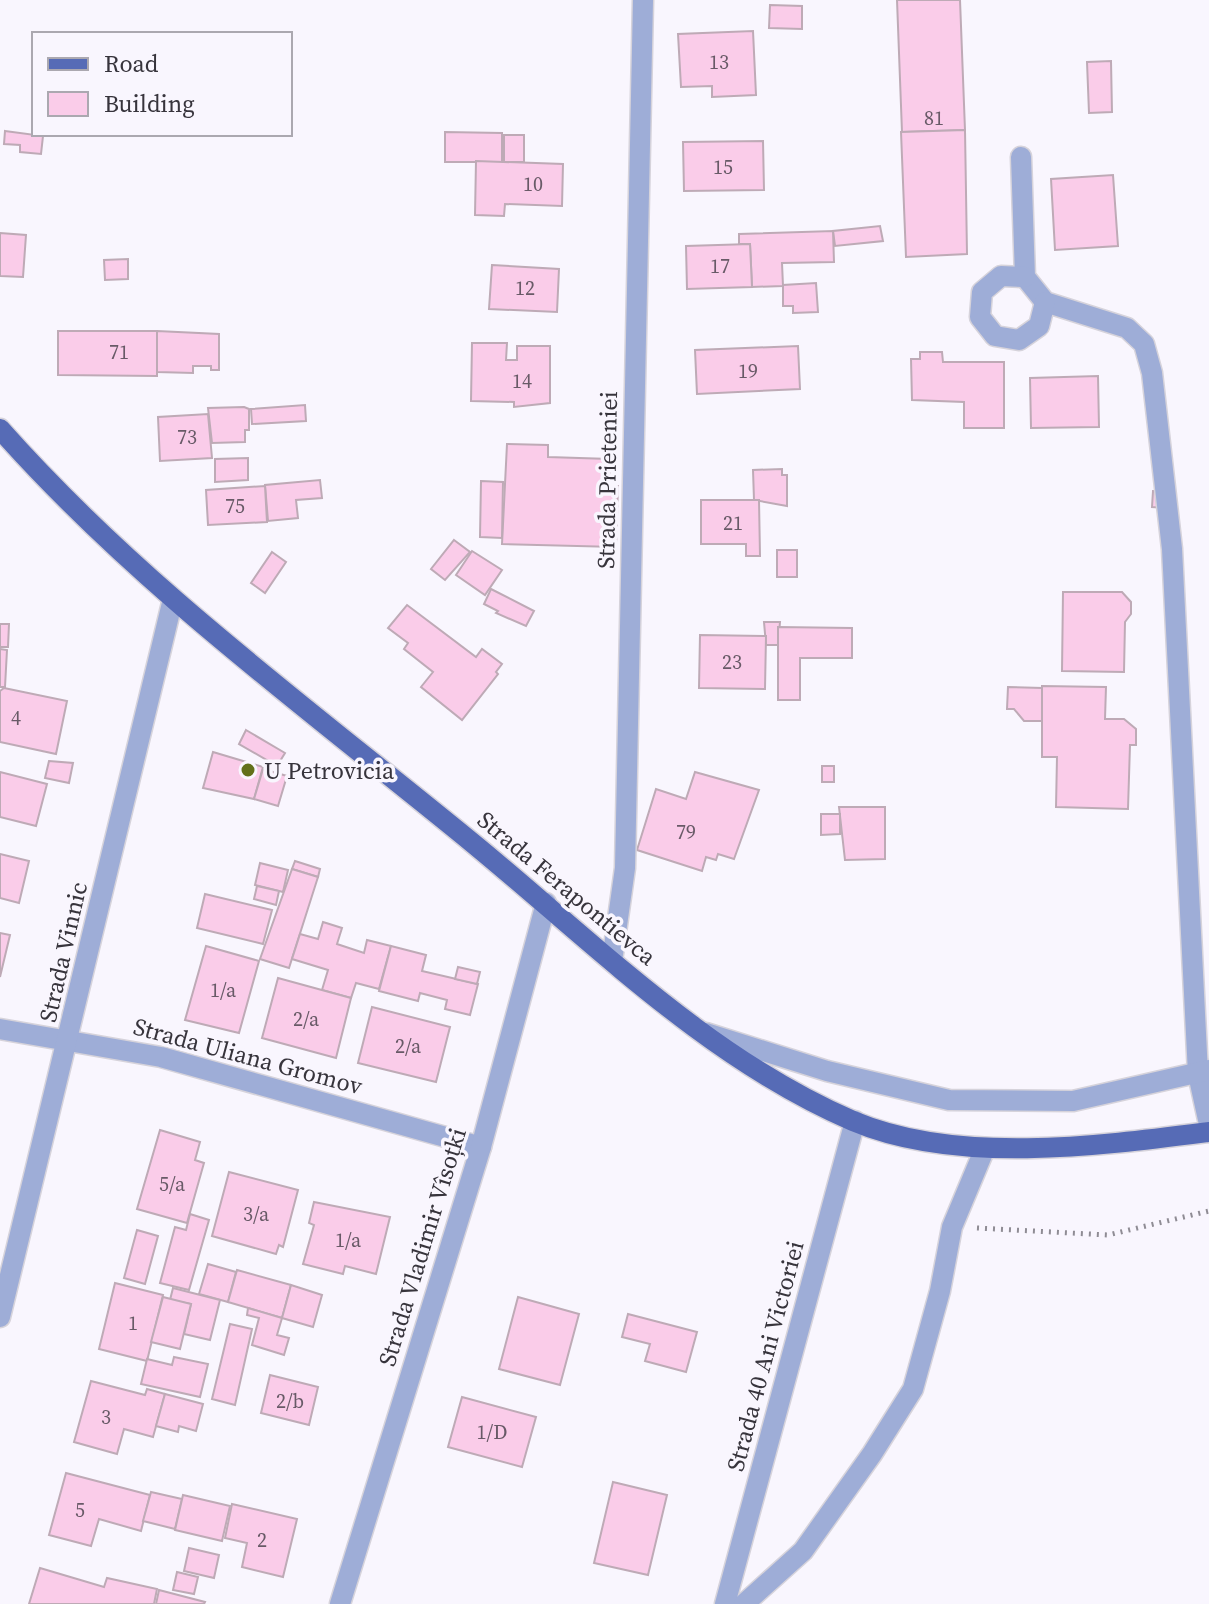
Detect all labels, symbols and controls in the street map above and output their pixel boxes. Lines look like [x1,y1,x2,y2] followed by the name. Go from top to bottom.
[32,32,292,136] legend
[104,47,159,80] text: Road
[709,48,729,76] house number: 13
[104,87,195,120] text: Building
[924,104,944,132] house number: 81
[713,153,733,181] house number: 15
[523,170,543,198] house number: 10
[710,252,730,280] house number: 17
[515,274,535,302] house number: 12
[109,338,129,366] house number: 71
[738,357,758,385] house number: 19
[512,367,532,395] house number: 14
[589,391,625,569] street label: Strada Prieteniei
[177,423,197,451] house number: 73
[225,492,245,520] house number: 75
[723,509,743,537] house number: 21
[722,648,742,676] house number: 23
[11,704,21,732] house number: 4
[264,754,395,787] place label: U Petrovicia
[239,761,257,779] marker: U Petrovicia
[471,803,664,973] street label: Strada Ferapontievca
[676,818,696,846] house number: 79
[31,879,95,1025] street label: Strada Vinnic
[210,976,237,1004] house number: 1/a
[293,1005,320,1033] house number: 2/a
[130,1010,366,1102] street label: Strada Uliana Gromov
[395,1032,422,1060] house number: 2/a
[370,1124,474,1370] street label: Strada Vladimir Vîsoțki
[159,1170,186,1198] house number: 5/a
[243,1200,270,1228] house number: 3/a
[335,1226,362,1254] house number: 1/a
[718,1237,812,1475] street label: Strada 40 Ani Victoriei
[128,1309,138,1337] house number: 1
[276,1387,304,1415] house number: 2/b
[101,1403,111,1431] house number: 3
[477,1418,507,1446] house number: 1/D
[75,1496,85,1524] house number: 5
[257,1526,267,1554] house number: 2

